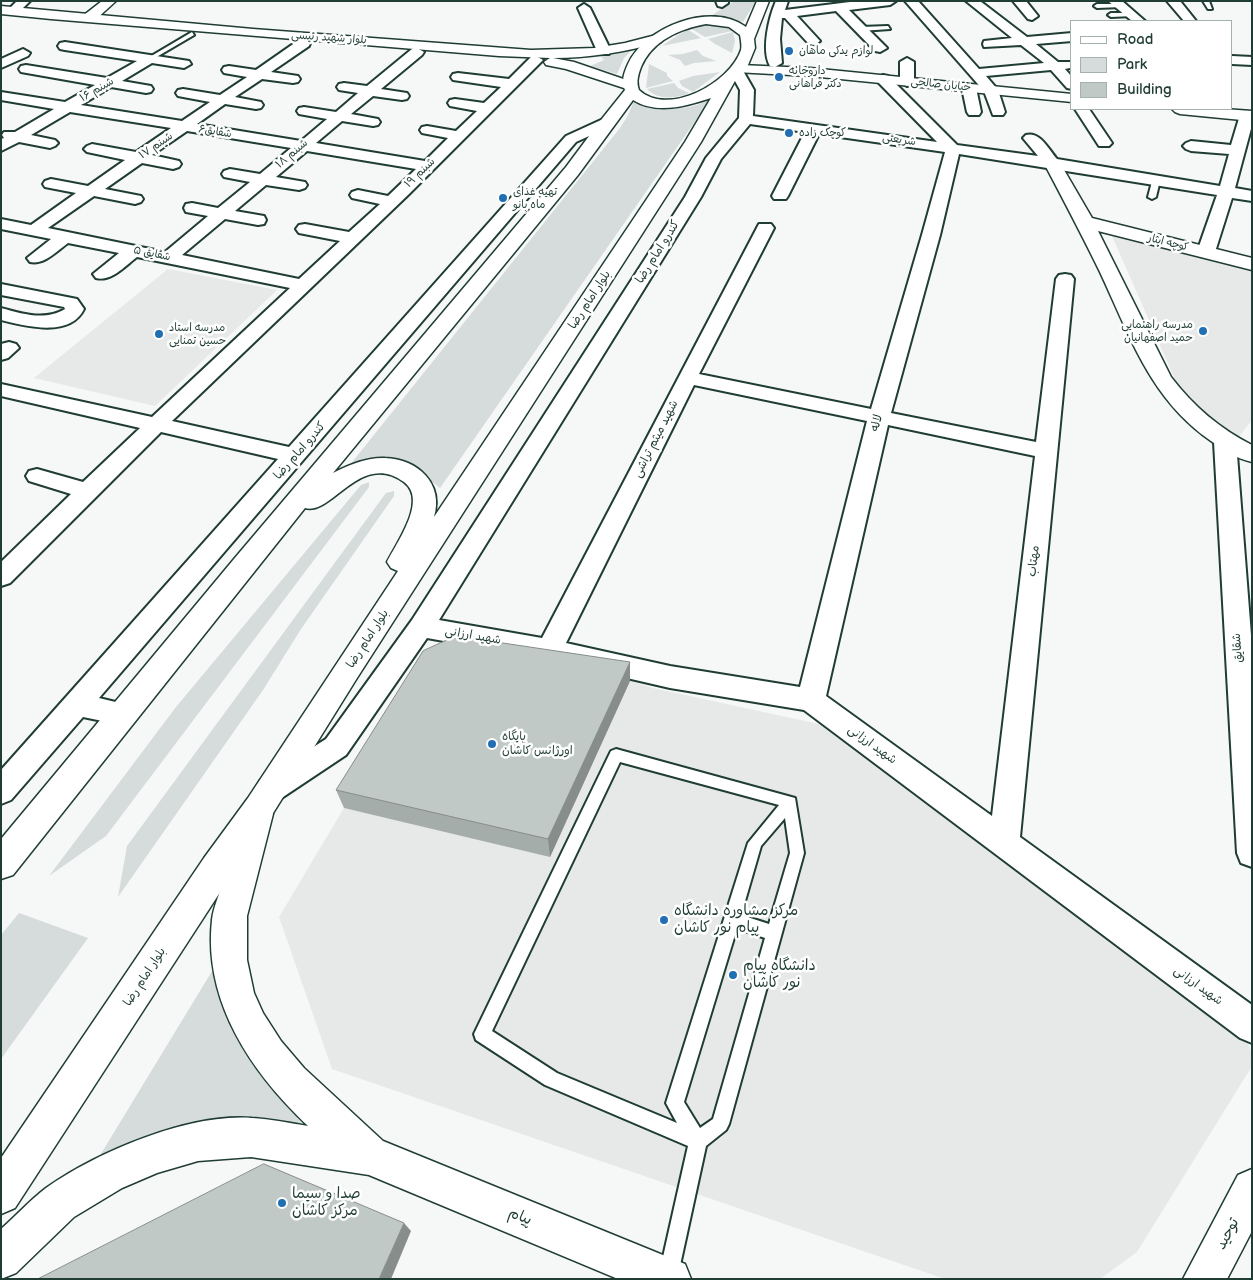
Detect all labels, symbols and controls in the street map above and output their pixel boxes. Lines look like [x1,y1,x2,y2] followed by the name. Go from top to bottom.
[1070,20,1233,110] legend
[291,29,367,47] street label: بلوار شهید رئیسی
[1117,30,1153,49] text: Road
[799,44,873,58] place label: لوازم یدکی ماهان
[783,45,795,57] marker: لوازم یدکی ماهان
[1117,55,1147,74] text: Park
[789,64,842,90] place label: داروخانه دکتر فراهانی
[773,71,785,83] marker: داروخانه دکتر فراهانی
[78,75,116,105] street label: شبنم ۱۶
[910,75,972,95] street label: خیابان صالحی
[1117,80,1172,99] text: Building
[197,123,233,141] street label: شقایق۶
[799,126,846,140] place label: کوچک زاده
[783,127,795,139] marker: کوچک زاده
[136,130,176,162] street label: شبنم ۱۷
[881,131,917,149] street label: شریعتی
[273,137,311,171] street label: شبنم ۱۸
[402,155,438,191] street label: شبنم ۱۹
[513,185,557,211] place label: تهیه غذای ماه بانو
[497,192,509,204] marker: تهیه غذای ماه بانو
[633,218,683,286] street label: کندرو امام رضا
[1146,232,1190,254] street label: کوچه ایثار
[132,244,172,264] street label: شقایق ۵
[566,268,614,332] street label: بلوار امام رضا
[1121,318,1193,344] place label: مدرسه راهنمایی حمید اصفهانیان
[169,321,226,347] place label: مدرسه استاد حسین تمنایی
[1197,325,1209,337] marker: مدرسه راهنمایی حمید اصفهانیان
[153,328,165,340] marker: مدرسه استاد حسین تمنایی
[630,398,682,480] street label: شهید میثم تراشی
[868,413,886,433] street label: لاله
[271,419,329,483] street label: کندرو امام رضا
[1025,545,1043,577] street label: مهتاب
[344,607,392,671] street label: بلوار امام رضا
[444,624,502,648] street label: شهید ارزانی
[1230,633,1246,663] street label: شقایق
[845,723,899,767] street label: شهید ارزانی
[502,730,573,758] place label: پایگاه اورژانس کاشان
[486,738,498,750] marker: پایگاه اورژانس کاشان
[674,902,798,937] place label: مرکز مشاوره دانشگاه پیام نور کاشان
[658,914,670,926] marker: مرکز مشاوره دانشگاه پیام نور کاشان
[121,945,169,1009] street label: بلوار امام رضا
[743,957,816,992] place label: دانشگاه پیام نور کاشان
[1171,964,1225,1008] street label: شهید ارزانی
[727,969,739,981] marker: دانشگاه پیام نور کاشان
[292,1185,361,1220] place label: صدا و سیما مرکز کاشان
[276,1197,288,1209] marker: صدا و سیما مرکز کاشان
[506,1204,534,1230] street label: پیام
[1212,1215,1244,1253] street label: توحید

